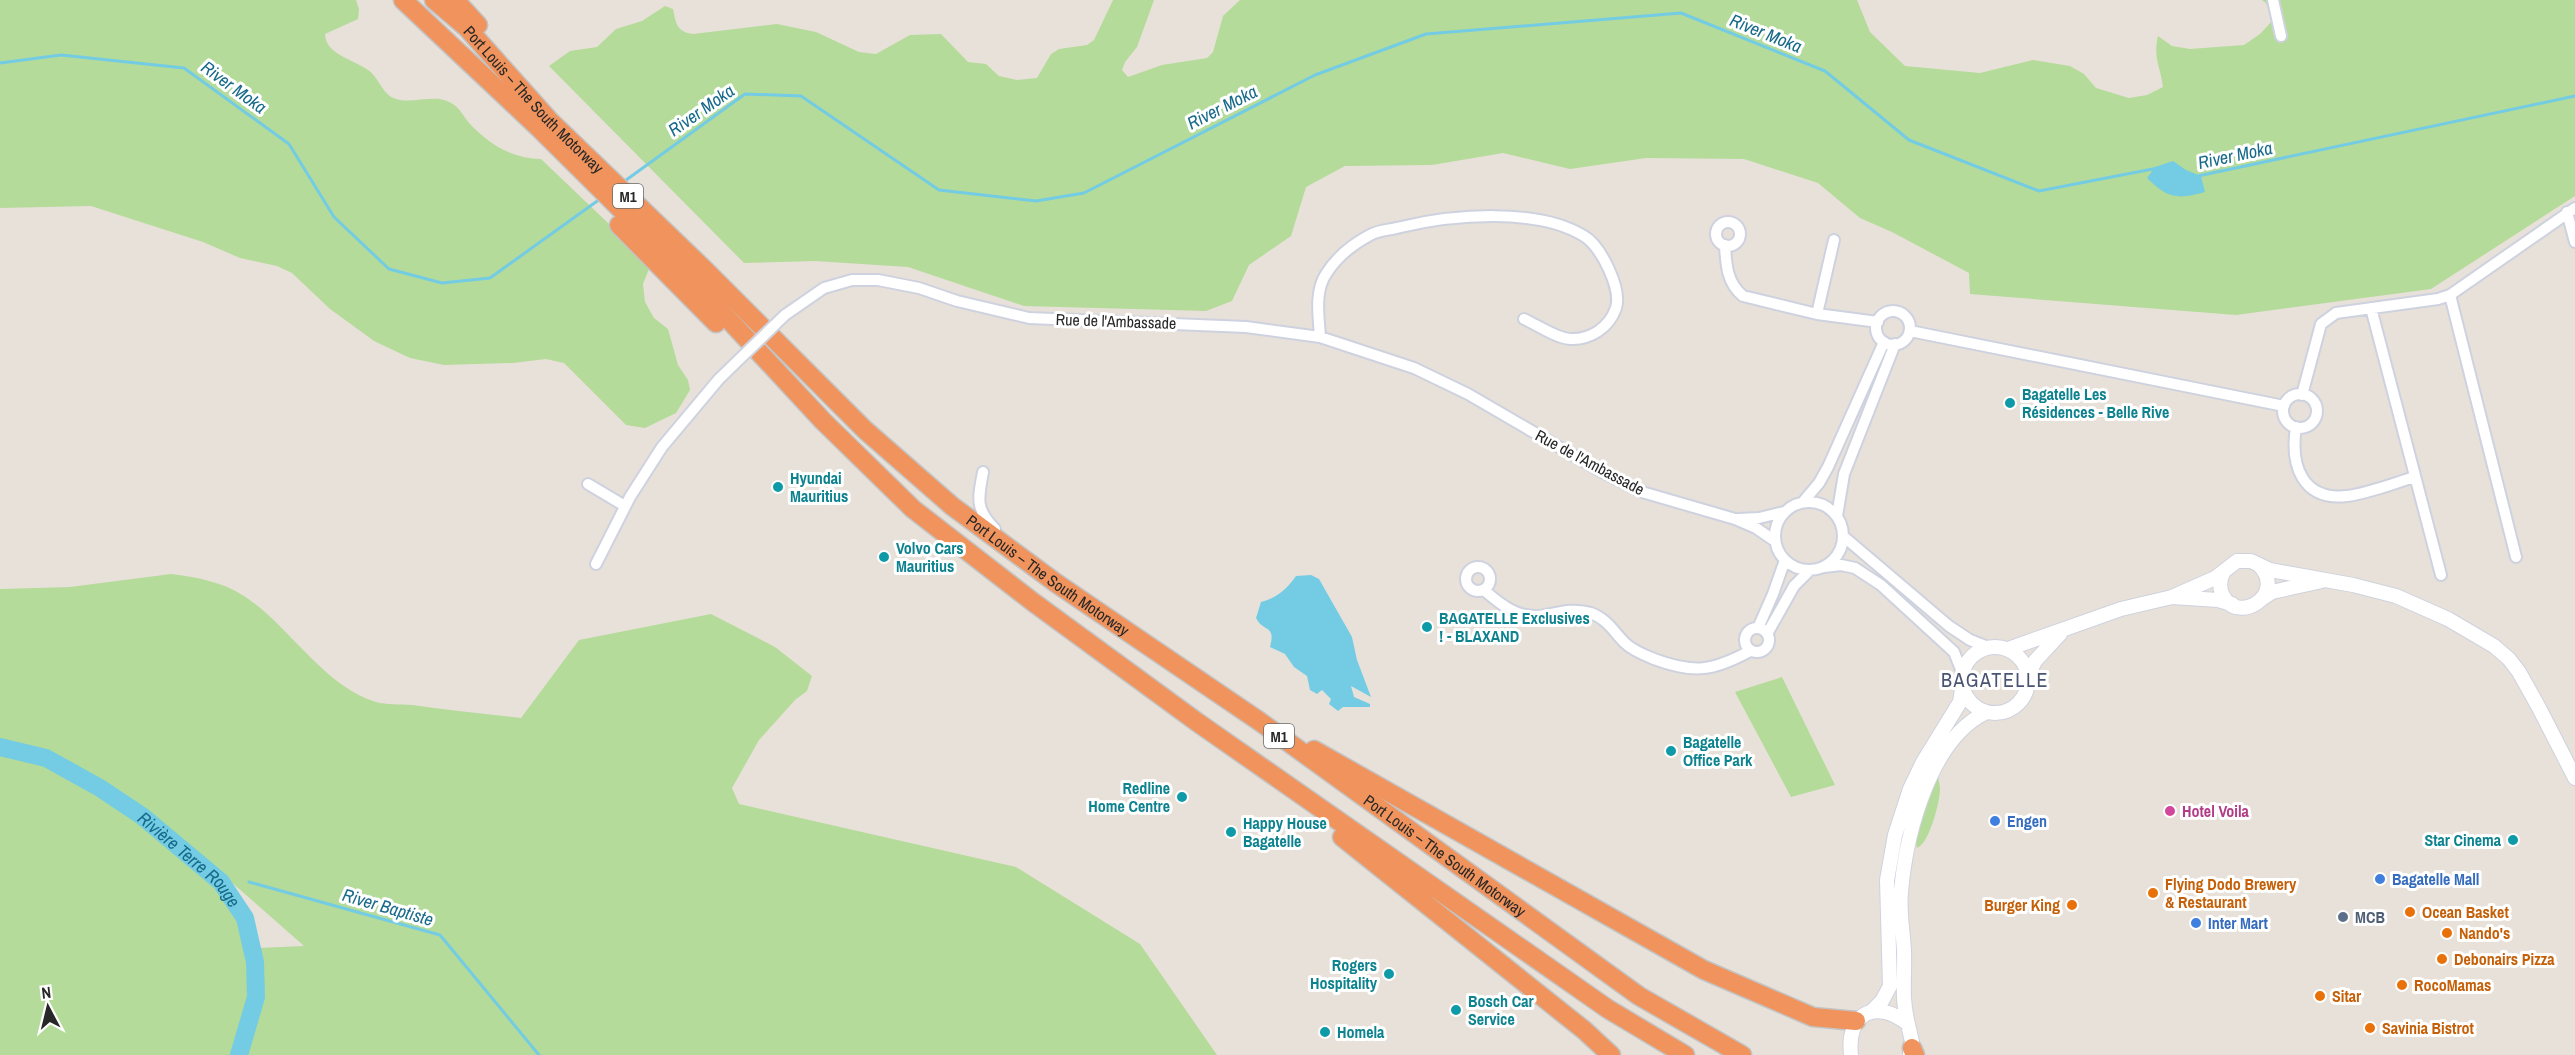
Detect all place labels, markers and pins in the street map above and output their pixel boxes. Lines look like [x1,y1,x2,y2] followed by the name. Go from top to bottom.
[2022,383,2169,423] place label: Bagatelle Les Résidences - Belle Rive
[2003,396,2017,410] marker: Bagatelle Les Résidences - Belle Rive
[790,467,848,507] place label: Hyundai Mauritius
[771,480,785,494] marker: Hyundai Mauritius
[896,537,964,577] place label: Volvo Cars Mauritius
[877,550,891,564] marker: Volvo Cars Mauritius
[1439,607,1590,647] place label: BAGATELLE Exclusives ! - BLAXAND
[1420,620,1434,634] marker: BAGATELLE Exclusives ! - BLAXAND
[1683,731,1753,771] place label: Bagatelle Office Park
[1664,744,1678,758] marker: Bagatelle Office Park
[1088,777,1170,817] place label: Redline Home Centre
[1175,790,1189,804] marker: Redline Home Centre
[2182,800,2250,822] place label: Hotel Voila
[2163,804,2177,818] marker: Hotel Voila
[2007,810,2047,832] place label: Engen
[1243,812,1327,852] place label: Happy House Bagatelle
[1988,814,2002,828] marker: Engen
[1224,825,1238,839] marker: Happy House Bagatelle
[2424,829,2502,851] place label: Star Cinema
[2506,833,2520,847] marker: Star Cinema
[2392,868,2480,890] place label: Bagatelle Mall
[2373,872,2387,886] marker: Bagatelle Mall
[2165,873,2297,913] place label: Flying Dodo Brewery & Restaurant
[2146,886,2160,900] marker: Flying Dodo Brewery & Restaurant
[1984,894,2060,916] place label: Burger King
[2065,898,2079,912] marker: Burger King
[2422,901,2509,923] place label: Ocean Basket
[2403,905,2417,919] marker: Ocean Basket
[2355,906,2385,928] place label: MCB
[2336,910,2350,924] marker: MCB
[2208,912,2268,934] place label: Inter Mart
[2189,916,2203,930] marker: Inter Mart
[2459,922,2510,944] place label: Nando's
[2440,926,2454,940] marker: Nando's
[2454,948,2555,970] place label: Debonairs Pizza
[2435,952,2449,966] marker: Debonairs Pizza
[1310,954,1378,994] place label: Rogers Hospitality
[1382,967,1396,981] marker: Rogers Hospitality
[2414,974,2491,996] place label: RocoMamas
[2395,978,2409,992] marker: RocoMamas
[2332,985,2362,1007] place label: Sitar
[2313,989,2327,1003] marker: Sitar
[1468,990,1535,1030] place label: Bosch Car Service
[1449,1003,1463,1017] marker: Bosch Car Service
[2382,1017,2475,1039] place label: Savinia Bistrot
[1337,1021,1385,1043] place label: Homela
[2363,1021,2377,1035] marker: Savinia Bistrot
[1318,1025,1332,1039] marker: Homela

